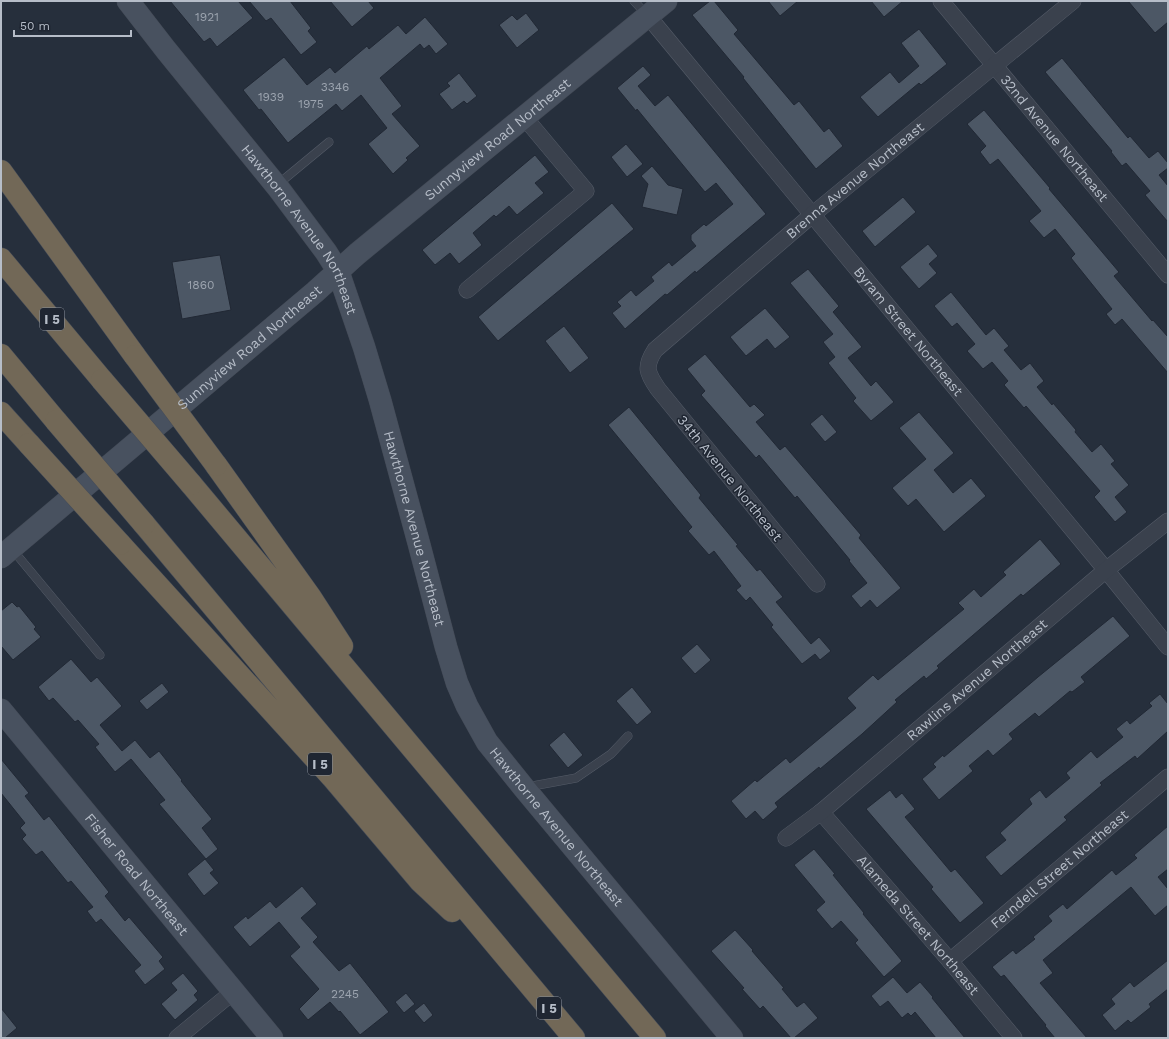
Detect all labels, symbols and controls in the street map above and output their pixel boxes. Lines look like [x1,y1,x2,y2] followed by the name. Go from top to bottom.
[195,10,219,24] house number: 1921
[14,12,131,38] scale bar
[20,19,50,33] text: 50 m
[997,71,1112,205] street label: 32nd Avenue Northeast
[421,75,574,203] street label: Sunnyview Road Northeast
[321,80,349,94] house number: 3346
[258,90,284,104] house number: 1939
[298,97,324,111] house number: 1975
[783,119,927,242] street label: Brenna Avenue Northeast
[238,141,360,317] street label: Hawthorne Avenue Northeast
[851,263,967,399] street label: Byram Street Northeast
[188,278,214,292] house number: 1860
[174,282,325,413] street label: Sunnyview Road Northeast
[40,308,64,330] road number: I 5
[674,412,786,544] street label: 34th Avenue Northeast
[381,429,448,628] street label: Hawthorne Avenue Northeast
[903,616,1050,744] street label: Rawlins Avenue Northeast
[486,744,627,909] street label: Hawthorne Avenue Northeast
[308,753,332,775] road number: I 5
[987,806,1131,931] street label: Ferndell Street Northeast
[82,810,192,938] street label: Fisher Road Northeast
[854,852,983,998] street label: Alameda Street Northeast
[331,987,359,1001] house number: 2245
[537,997,561,1019] road number: I 5

